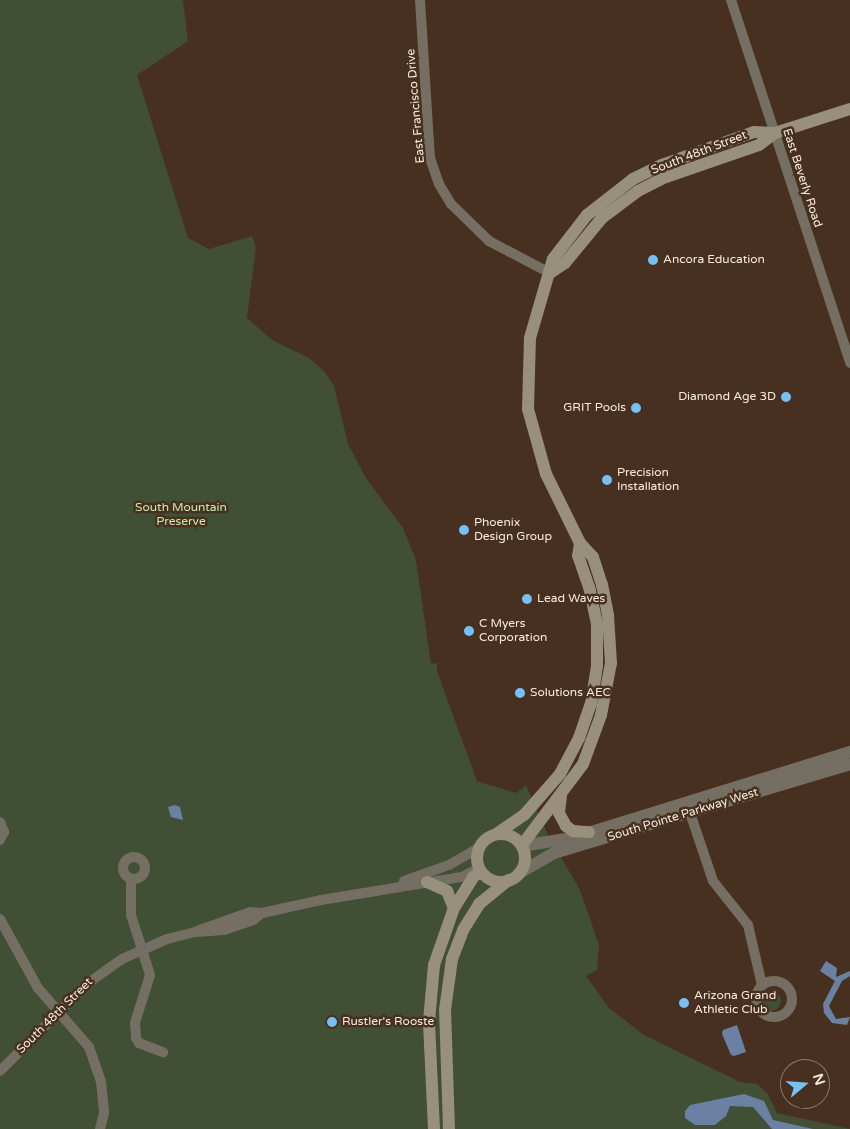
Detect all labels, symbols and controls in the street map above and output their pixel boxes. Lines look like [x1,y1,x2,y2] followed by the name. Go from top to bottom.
[404,48,428,164] street label: East Francisco Drive
[779,127,825,229] street label: East Beverly Road
[649,128,749,178] street label: South 48th Street
[663,253,765,267] place label: Ancora Education
[647,254,659,266] marker: Ancora Education
[678,390,776,404] place label: Diamond Age 3D
[780,391,792,403] marker: Diamond Age 3D
[563,401,626,415] place label: GRIT Pools
[630,402,642,414] marker: GRIT Pools
[617,466,679,494] place label: Precision Installation
[601,474,613,486] marker: Precision Installation
[135,501,227,529] park label: South Mountain Preserve
[474,516,552,544] place label: Phoenix Design Group
[458,524,470,536] marker: Phoenix Design Group
[537,592,605,606] place label: Lead Waves
[521,593,533,605] marker: Lead Waves
[479,617,547,645] place label: C Myers Corporation
[463,625,475,637] marker: C Myers Corporation
[530,686,611,700] place label: Solutions AEC
[514,687,526,699] marker: Solutions AEC
[606,785,760,845] street label: South Pointe Parkway West
[14,975,96,1057] street label: South 48th Street
[694,989,776,1017] place label: Arizona Grand Athletic Club
[678,997,690,1009] marker: Arizona Grand Athletic Club
[342,1015,434,1029] place label: Rustler's Rooste
[326,1016,338,1028] marker: Rustler's Rooste
[780,1059,830,1109] north arrow
[809,1072,829,1087] text: N

